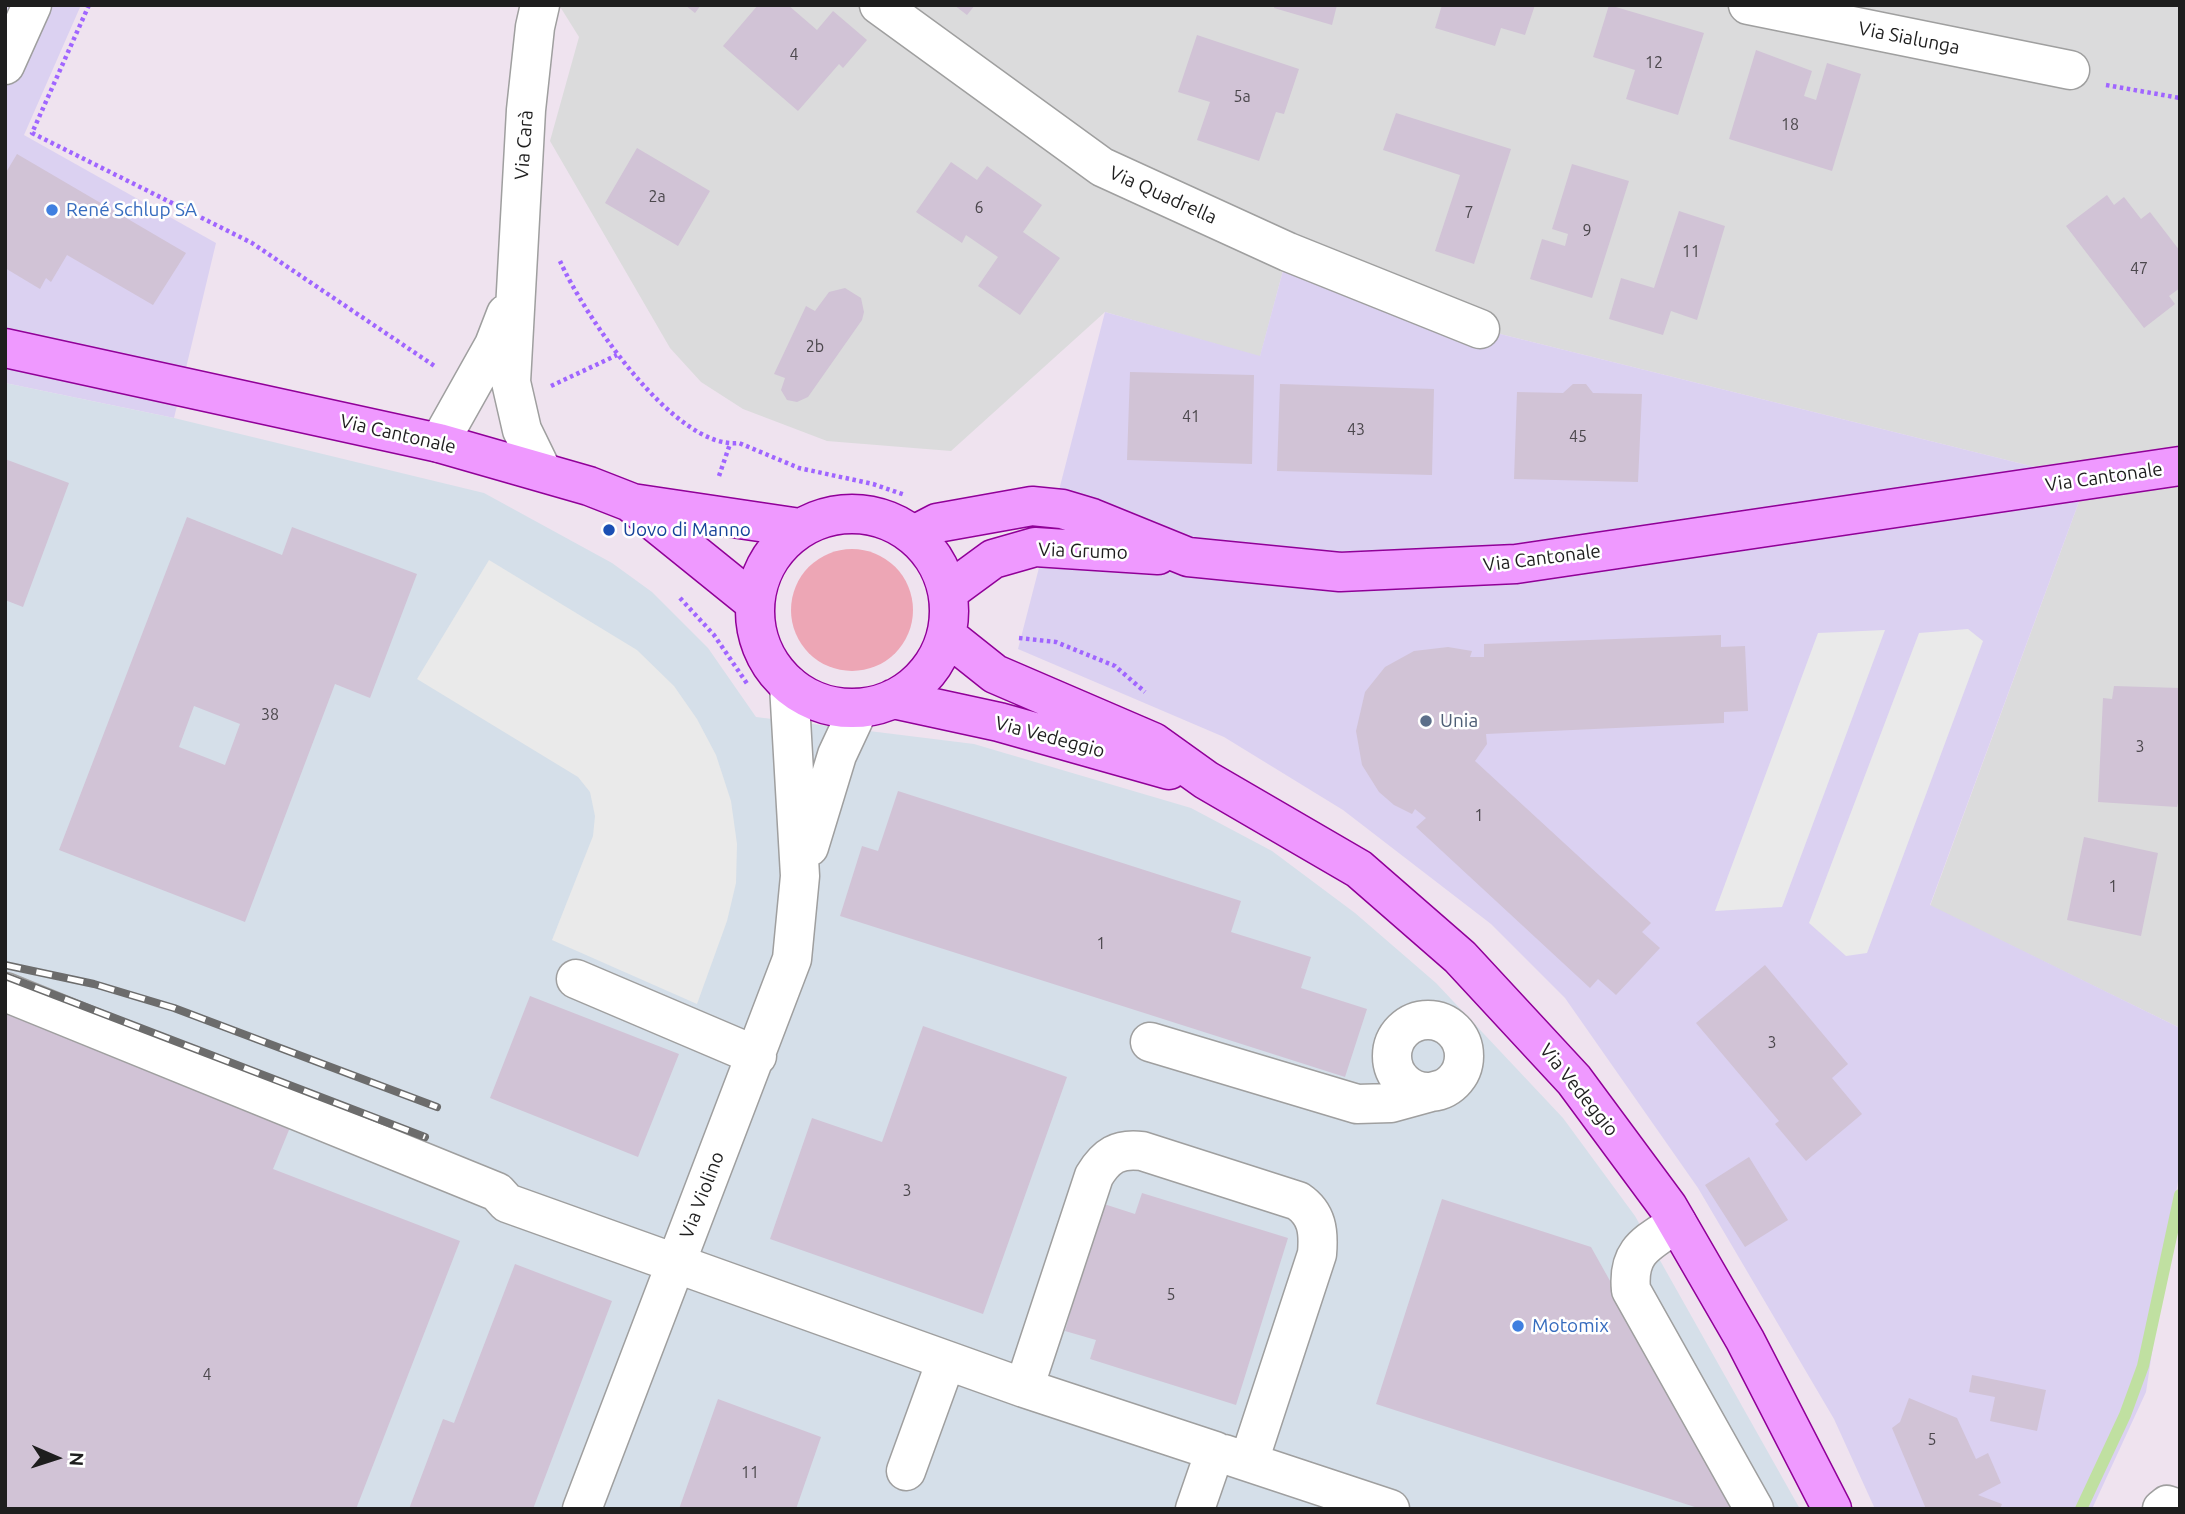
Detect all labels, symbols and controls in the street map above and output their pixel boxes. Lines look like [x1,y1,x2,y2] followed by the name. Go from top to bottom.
[1856,17,1962,59] street label: Via Sialunga
[789,45,799,65] house number: 4
[1645,53,1663,73] house number: 12
[1233,87,1251,107] house number: 5a
[510,109,538,181] street label: Via Carà
[1781,115,1799,135] house number: 18
[1106,161,1220,229] street label: Via Quadrella
[648,187,666,207] house number: 2a
[974,198,984,218] house number: 6
[66,199,197,221] place label: René Schlup SA
[44,202,60,218] marker: René Schlup SA
[1464,203,1474,223] house number: 7
[1582,221,1592,241] house number: 9
[1682,242,1700,262] house number: 11
[2130,259,2148,279] house number: 47
[806,337,824,357] house number: 2b
[1182,407,1200,427] house number: 41
[338,410,458,458] street label: Via Cantonale
[1347,420,1365,440] house number: 43
[1569,427,1587,447] house number: 45
[2044,457,2164,497] street label: Via Cantonale
[623,519,751,541] place label: Uovo di Manno
[601,522,617,538] marker: Uovo di Manno
[1038,538,1128,564] street label: Via Grumo
[1482,539,1602,577] street label: Via Cantonale
[261,705,279,725] house number: 38
[1440,710,1478,732] place label: Unia
[993,711,1107,763] street label: Via Vedeggio
[1418,713,1434,729] marker: Unia
[2135,737,2145,757] house number: 3
[1474,806,1484,826] house number: 1
[2108,877,2118,897] house number: 1
[1096,934,1106,954] house number: 1
[1767,1033,1777,1053] house number: 3
[1535,1039,1623,1141] street label: Via Vedeggio
[675,1148,729,1242] street label: Via Violino
[902,1181,912,1201] house number: 3
[1166,1285,1176,1305] house number: 5
[1532,1315,1609,1337] place label: Motomix
[1510,1318,1526,1334] marker: Motomix
[202,1365,212,1385] house number: 4
[21,1423,91,1493] north arrow
[1927,1430,1937,1450] house number: 5
[66,1451,88,1467] text: N
[741,1463,759,1483] house number: 11

